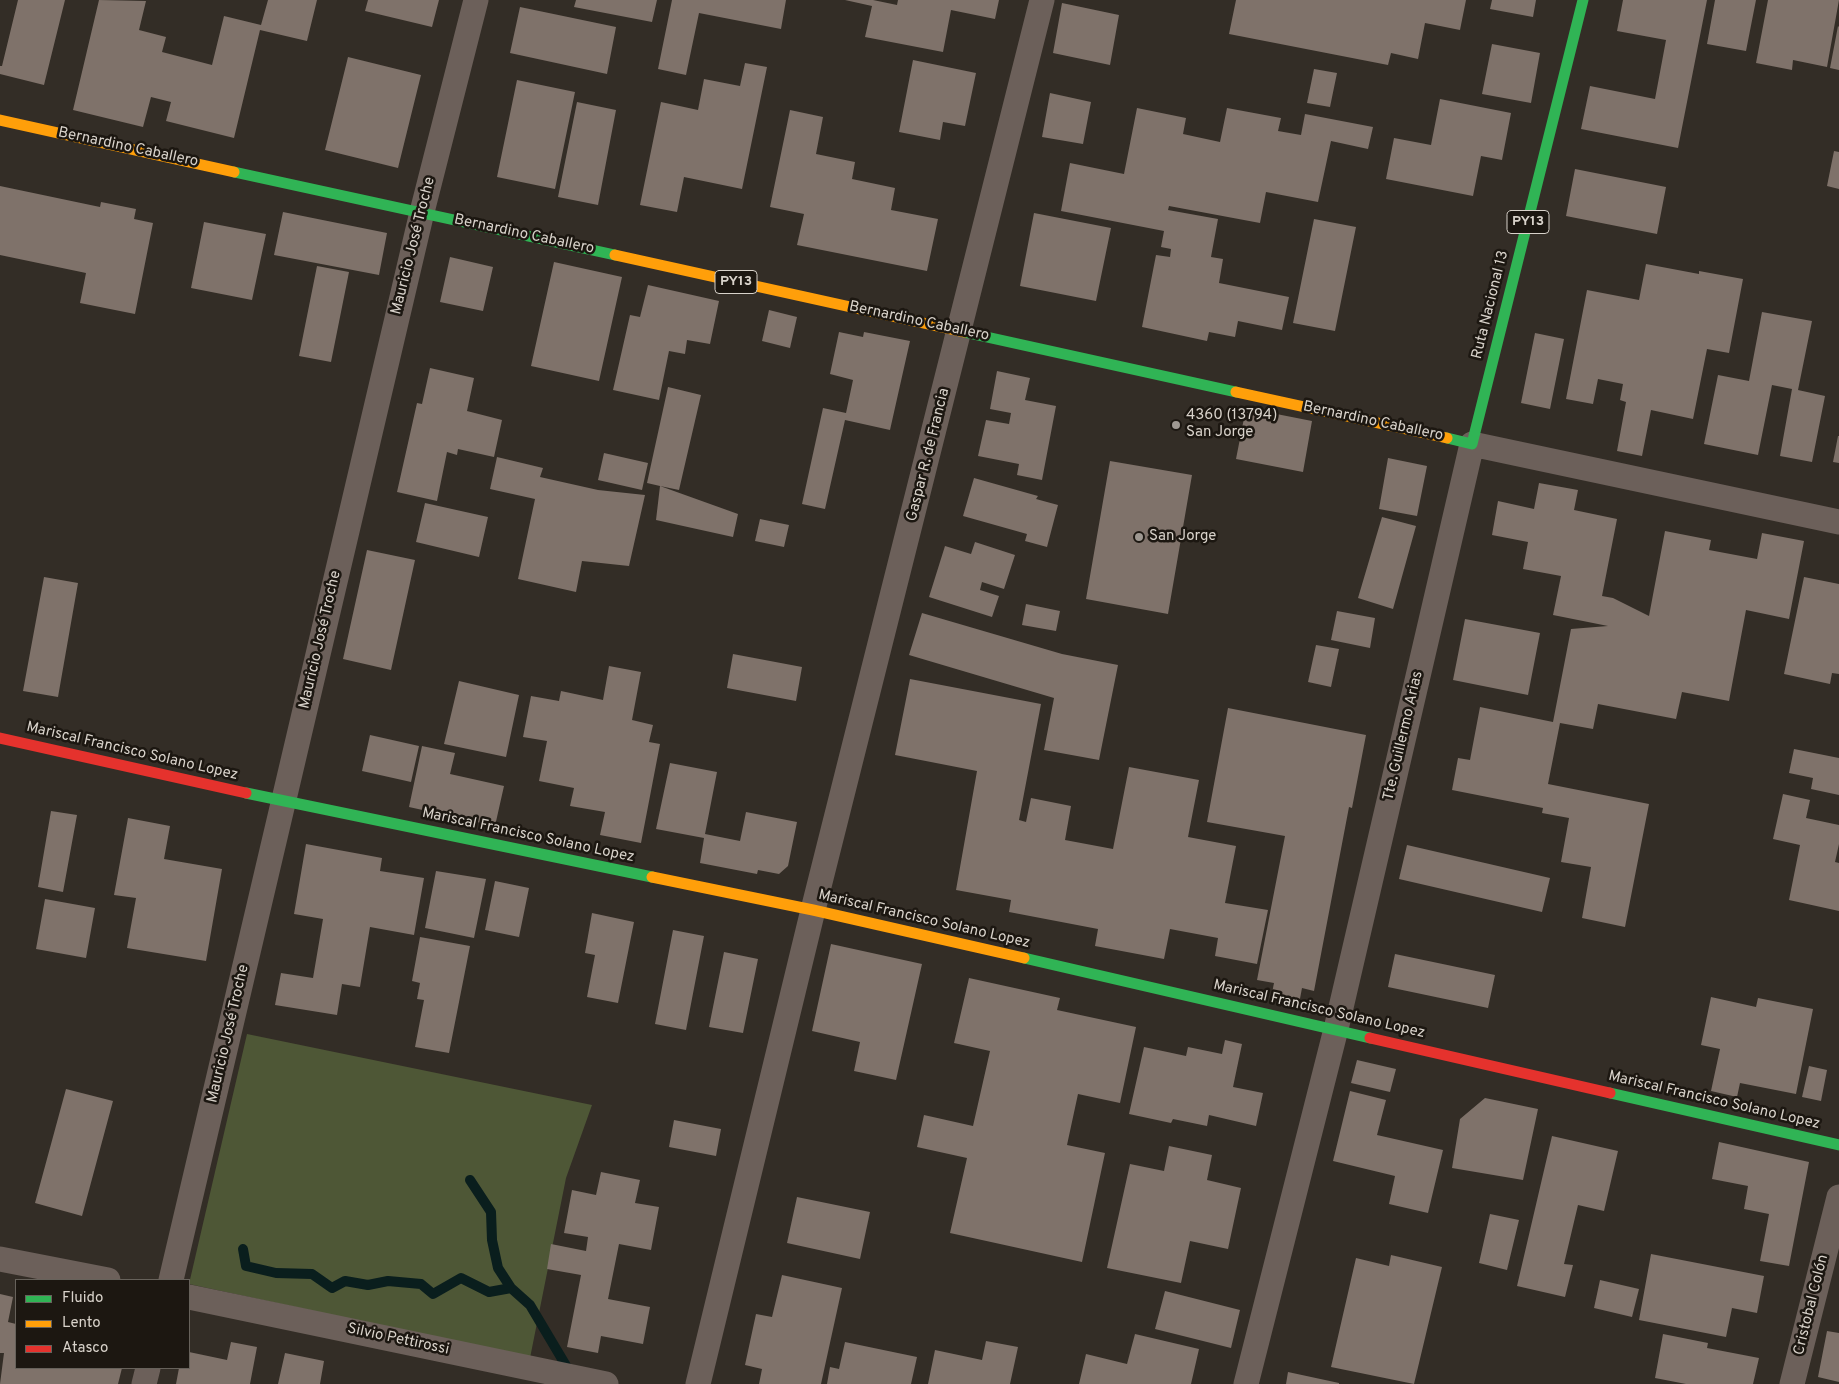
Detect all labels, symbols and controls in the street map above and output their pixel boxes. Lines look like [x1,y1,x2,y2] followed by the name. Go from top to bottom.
[56,124,200,172] street label: Bernardino Caballero
[388,175,440,317] street label: Mauricio José Troche
[1507,210,1549,233] road number: PY13
[452,211,596,259] street label: Bernardino Caballero
[1469,249,1513,361] street label: Ruta Nacional 13
[715,270,757,294] road number: PY13
[847,298,991,346] street label: Bernardino Caballero
[904,386,954,524] street label: Gaspar R. de Francia
[1301,398,1445,446] street label: Bernardino Caballero
[1186,407,1277,442] place label: 4360 (13794) San Jorge
[1170,419,1182,431] marker: 4360 (13794) San Jorge
[1149,528,1216,546] place label: San Jorge
[1133,531,1145,543] marker: San Jorge
[296,569,346,711] street label: Mauricio José Troche
[1380,669,1428,803] street label: Tte. Guillermo Arias
[24,719,240,785] street label: Mariscal Francisco Solano Lopez
[420,805,636,867] street label: Mariscal Francisco Solano Lopez
[816,887,1032,953] street label: Mariscal Francisco Solano Lopez
[204,963,254,1105] street label: Mauricio José Troche
[1211,977,1427,1043] street label: Mariscal Francisco Solano Lopez
[1606,1068,1822,1134] street label: Mariscal Francisco Solano Lopez
[1791,1253,1833,1357] street label: Cristobal Colón
[15,1279,190,1369] legend
[62,1289,103,1308] text: Fluido
[62,1314,101,1333] text: Lento
[345,1320,451,1360] street label: Silvio Pettirossi
[62,1339,108,1358] text: Atasco

